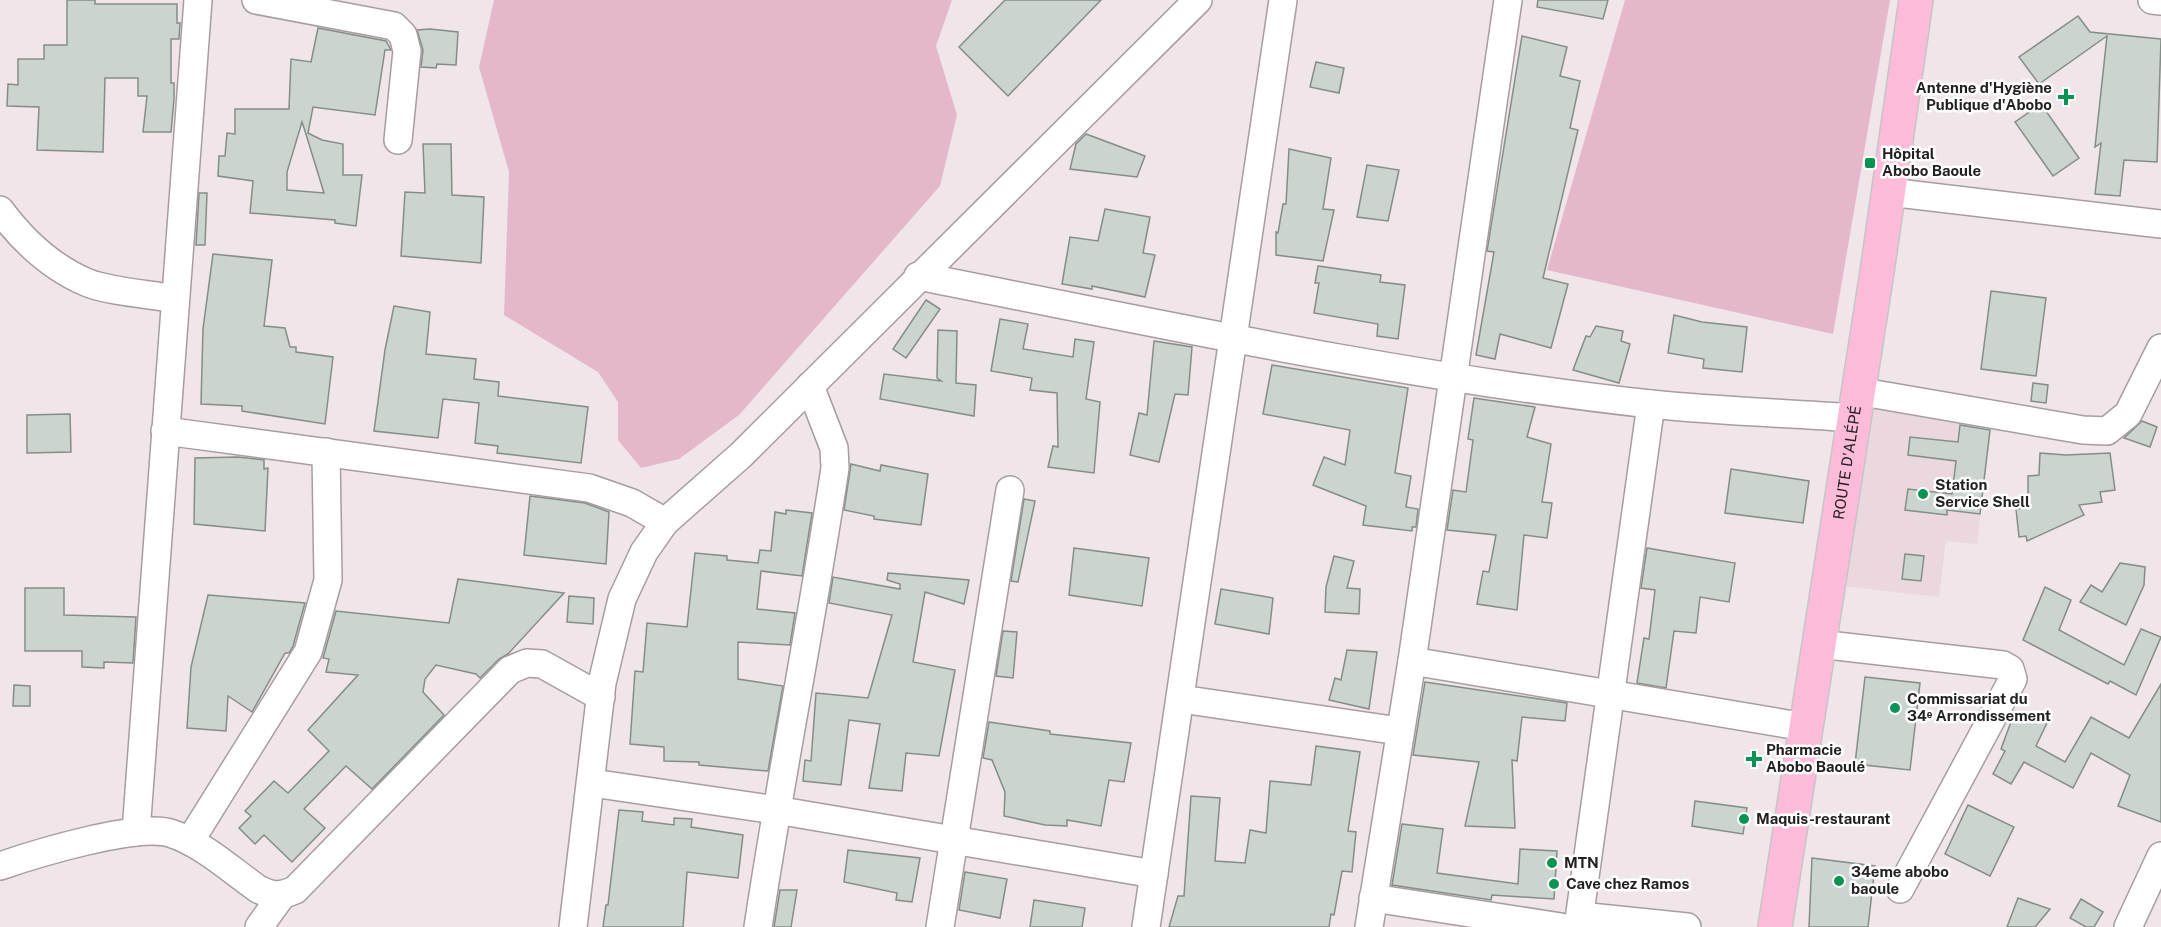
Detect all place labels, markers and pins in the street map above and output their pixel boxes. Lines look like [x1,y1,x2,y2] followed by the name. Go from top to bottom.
[1916,79,2052,113] place label: Antenne d'Hygiène Publique d'Abobo
[2057,88,2075,106] marker: Antenne d'Hygiène Publique d'Abobo
[1882,145,1981,179] place label: Hôpital Abobo Baoule
[1863,156,1877,170] marker: Hôpital Abobo Baoule
[1935,476,2030,510] place label: Station Service Shell
[1916,487,1930,501] marker: Station Service Shell
[1907,690,2051,724] place label: Commissariat du 34ᵉ Arrondissement
[1888,701,1902,715] marker: Commissariat du 34ᵉ Arrondissement
[1766,741,1865,775] place label: Pharmacie Abobo Baoulé
[1747,752,1761,766] marker: Pharmacie Abobo Baoulé
[1756,810,1891,827] place label: Maquis-restaurant
[1737,812,1751,826] marker: Maquis-restaurant
[1564,854,1599,871] place label: MTN
[1545,856,1559,870] marker: MTN
[1851,863,1949,897] place label: 34eme abobo baoule
[1832,874,1846,888] marker: 34eme abobo baoule
[1566,875,1689,892] place label: Cave chez Ramos
[1547,877,1561,891] marker: Cave chez Ramos

